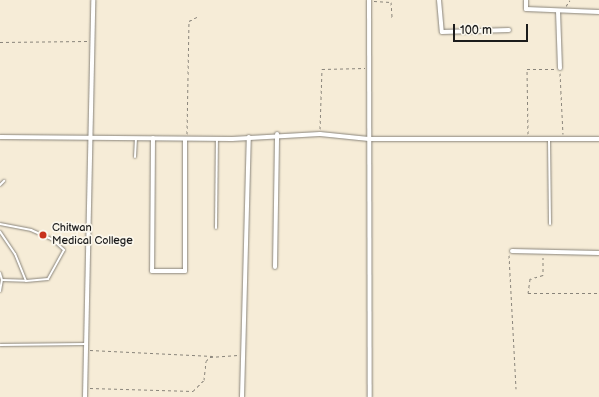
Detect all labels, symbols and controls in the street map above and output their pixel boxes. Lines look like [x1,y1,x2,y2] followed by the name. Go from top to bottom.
[455,16,530,42] scale bar
[460,23,492,38] text: 100 m
[52,222,133,248] place label: Chitwan Medical College
[37,229,49,241] marker: Chitwan Medical College

